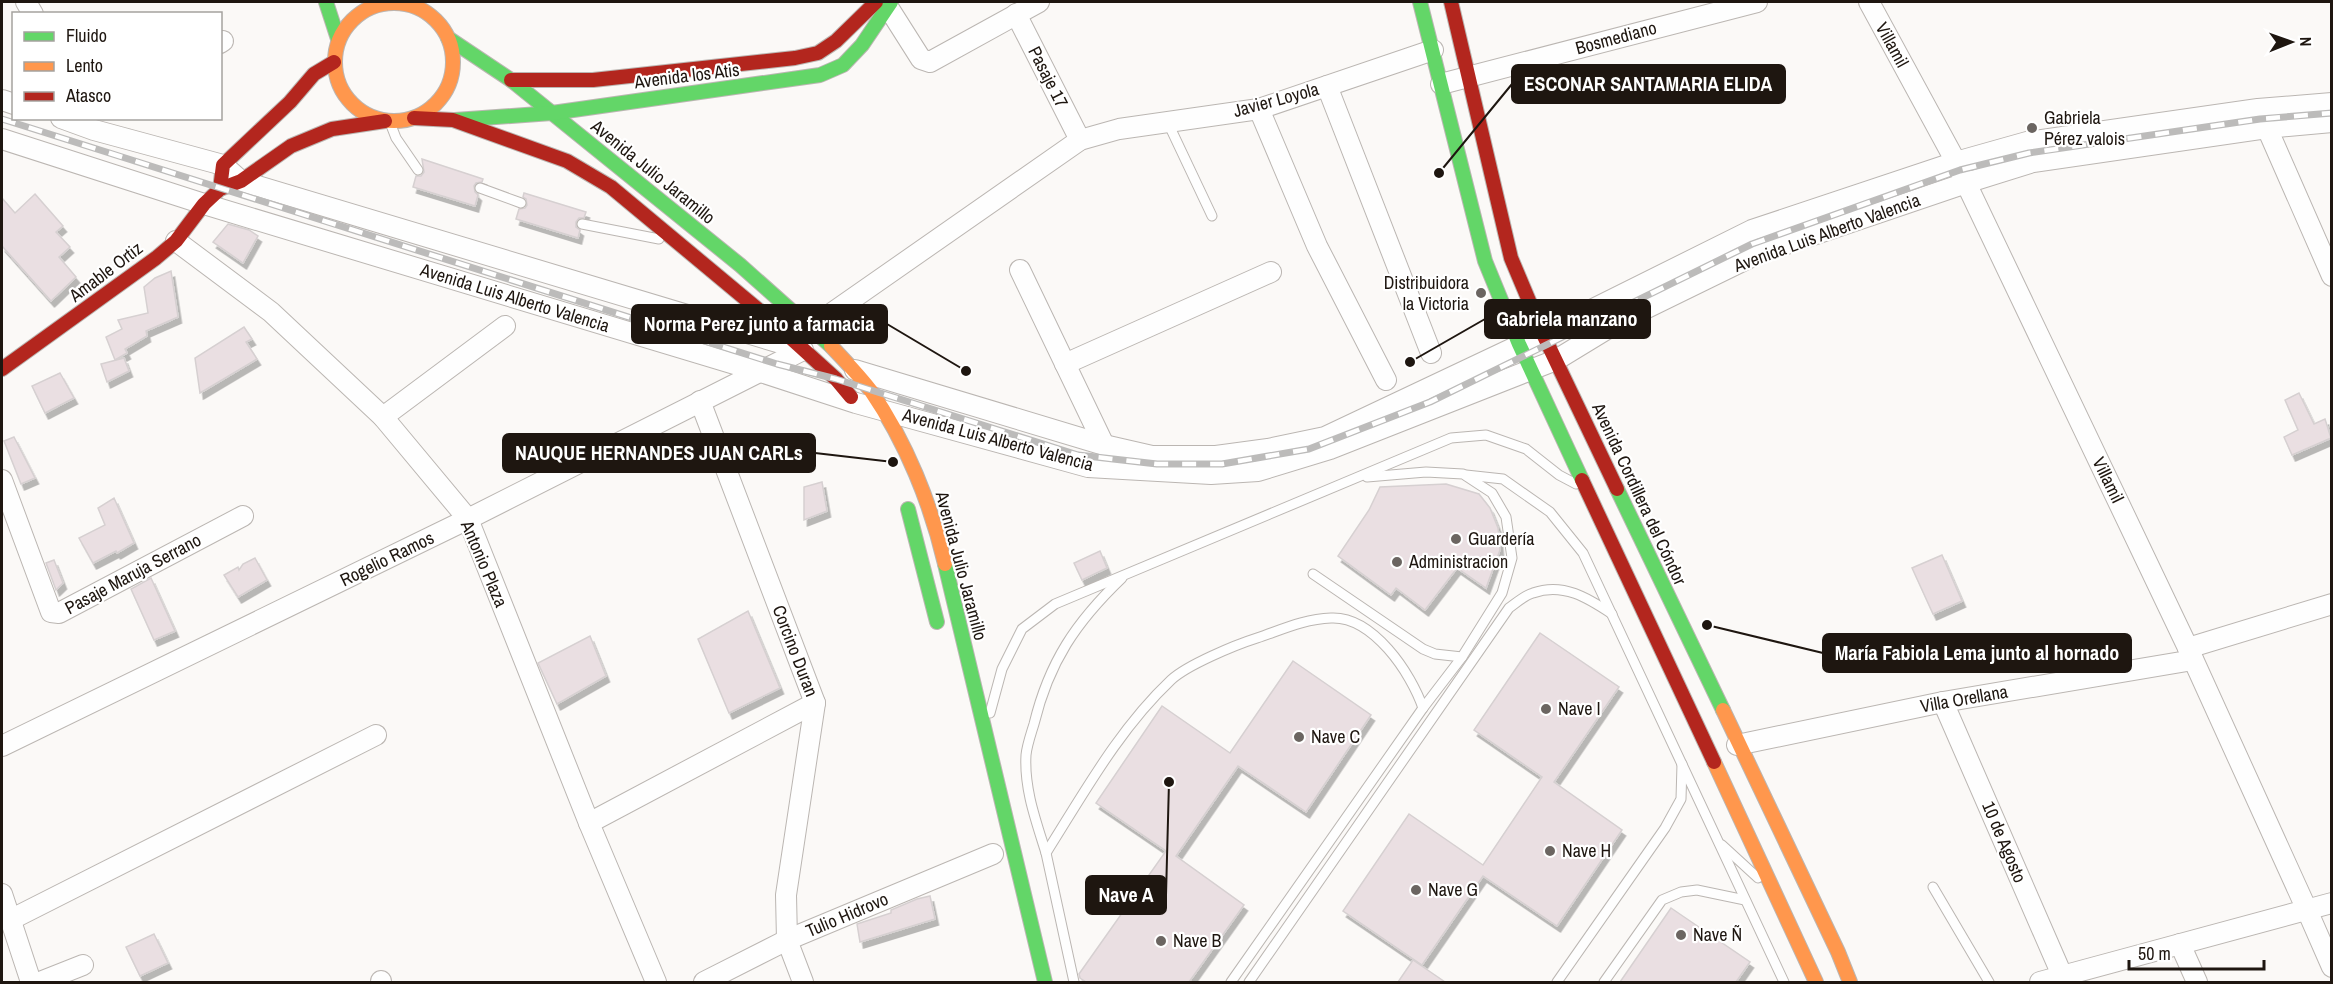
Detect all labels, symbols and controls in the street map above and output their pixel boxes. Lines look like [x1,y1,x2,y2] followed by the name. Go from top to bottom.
[12,12,222,120] legend
[2261,12,2321,72] north arrow
[1573,15,1659,60] street label: Bosmediano
[1870,18,1915,72] street label: Villamil
[66,23,107,48] text: Fluido
[2295,37,2317,47] text: N
[1022,42,1074,112] street label: Pasaje 17
[66,53,103,78] text: Lento
[632,57,741,94] street label: Avenida los Atis
[1512,65,1785,103] callout: ESCONAR SANTAMARIA ELIDA
[1524,70,1773,97] text: ESCONAR SANTAMARIA ELIDA
[1230,76,1322,123] street label: Javier Loyola
[65,83,111,108] text: Atasco
[2044,105,2125,151] place label: Gabriela Pérez valois
[585,113,721,230] street label: Avenida Julio Jaramillo
[2025,121,2039,135] marker: Gabriela Pérez valois
[1729,187,1923,278] street label: Avenida Luis Alberto Valencia
[63,236,148,308] street label: Amable Ortiz
[417,257,613,338] street label: Avenida Luis Alberto Valencia
[1384,270,1469,316] place label: Distribuidora la Victoria
[1474,286,1488,300] marker: Distribuidora la Victoria
[1485,300,1650,338] callout: Gabriela manzano
[632,305,887,343] callout: Norma Perez junto a farmacia
[1496,305,1638,332] text: Gabriela manzano
[644,310,874,337] text: Norma Perez junto a farmacia
[1586,398,1693,589] street label: Avenida Cordillera del Cóndor
[899,402,1096,477] street label: Avenida Luis Alberto Valencia
[503,434,815,472] callout: NAUQUE HERNANDES JUAN CARLs
[515,439,803,466] text: NAUQUE HERNANDES JUAN CARLs
[2087,453,2130,507] street label: Villamil
[929,488,993,643] street label: Avenida Julio Jaramillo
[455,516,514,611] street label: Antonio Plaza
[336,525,438,592] street label: Rogelio Ramos
[1468,526,1534,551] place label: Guardería
[60,527,205,620] street label: Pasaje Maruja Serrano
[1449,532,1463,546] marker: Guardería
[1408,549,1508,574] place label: Administracion
[1390,555,1404,569] marker: Administracion
[767,602,824,700] street label: Corcino Duran
[1823,634,2131,672] callout: María Fabiola Lema junto al hornado
[1835,639,2119,666] text: María Fabiola Lema junto al hornado
[1918,679,2010,718] street label: Villa Orellana
[1558,696,1601,721] place label: Nave I
[1539,702,1553,716] marker: Nave I
[1311,724,1360,749] place label: Nave C
[1292,730,1306,744] marker: Nave C
[1976,797,2033,886] street label: 10 de Agosto
[1562,838,1611,863] place label: Nave H
[1543,844,1557,858] marker: Nave H
[1086,876,1166,914] callout: Nave A
[1428,877,1478,902] place label: Nave G
[1099,881,1154,908] text: Nave A
[1409,883,1423,897] marker: Nave G
[802,886,892,943] street label: Tulio Hidrovo
[1693,922,1742,947] place label: Nave Ñ
[1173,928,1222,953] place label: Nave B
[1674,928,1688,942] marker: Nave Ñ
[2129,933,2264,971] scale bar
[1154,934,1168,948] marker: Nave B
[2138,941,2171,966] text: 50 m

